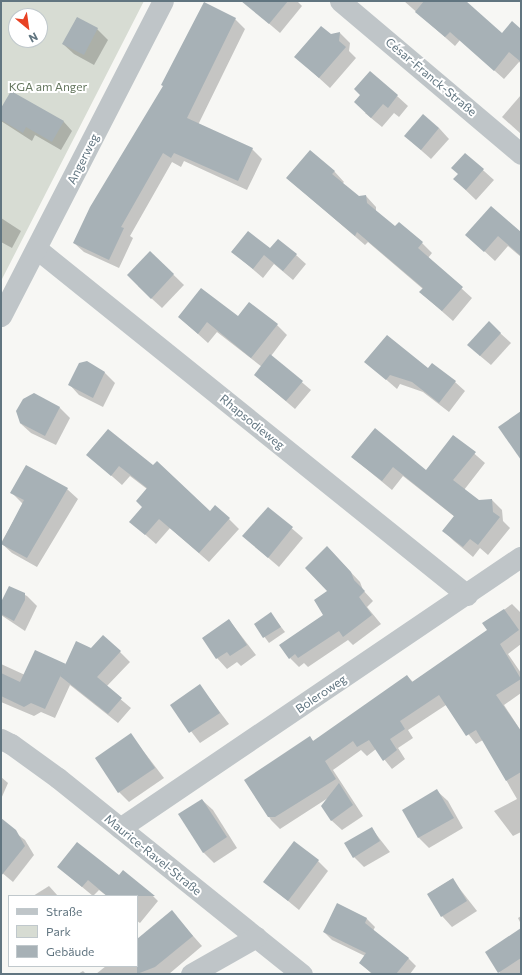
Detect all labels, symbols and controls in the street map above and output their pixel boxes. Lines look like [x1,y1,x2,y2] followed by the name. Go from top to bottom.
[8,8,48,48] north arrow
[27,30,40,46] text: N
[383,35,479,119] street label: César-Franck-Straße
[9,80,87,94] park label: KGA am Anger
[64,131,102,187] street label: Angerweg
[217,391,287,453] street label: Rhapsodieweg
[293,672,349,716] street label: Boleroweg
[102,811,204,899] street label: Maurice-Ravel-Straße
[8,895,138,967] legend
[46,904,82,918] text: Straße
[46,924,71,938] text: Park
[46,944,94,958] text: Gebäude

